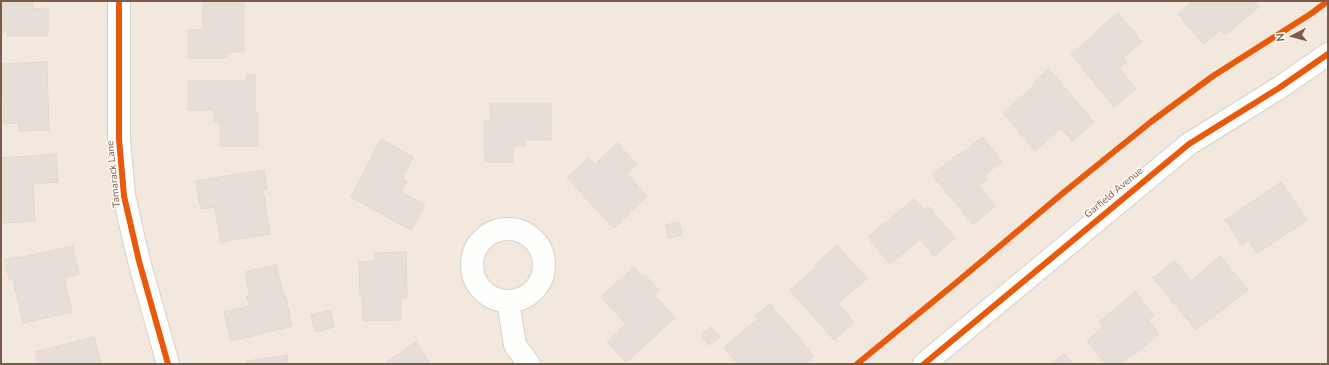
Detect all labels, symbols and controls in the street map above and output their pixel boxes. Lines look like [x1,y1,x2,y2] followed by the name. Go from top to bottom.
[1273,16,1313,56] north arrow
[1273,32,1288,42] text: N
[105,140,123,208] street label: Tamarack Lane
[1082,165,1146,221] street label: Garfield Avenue

